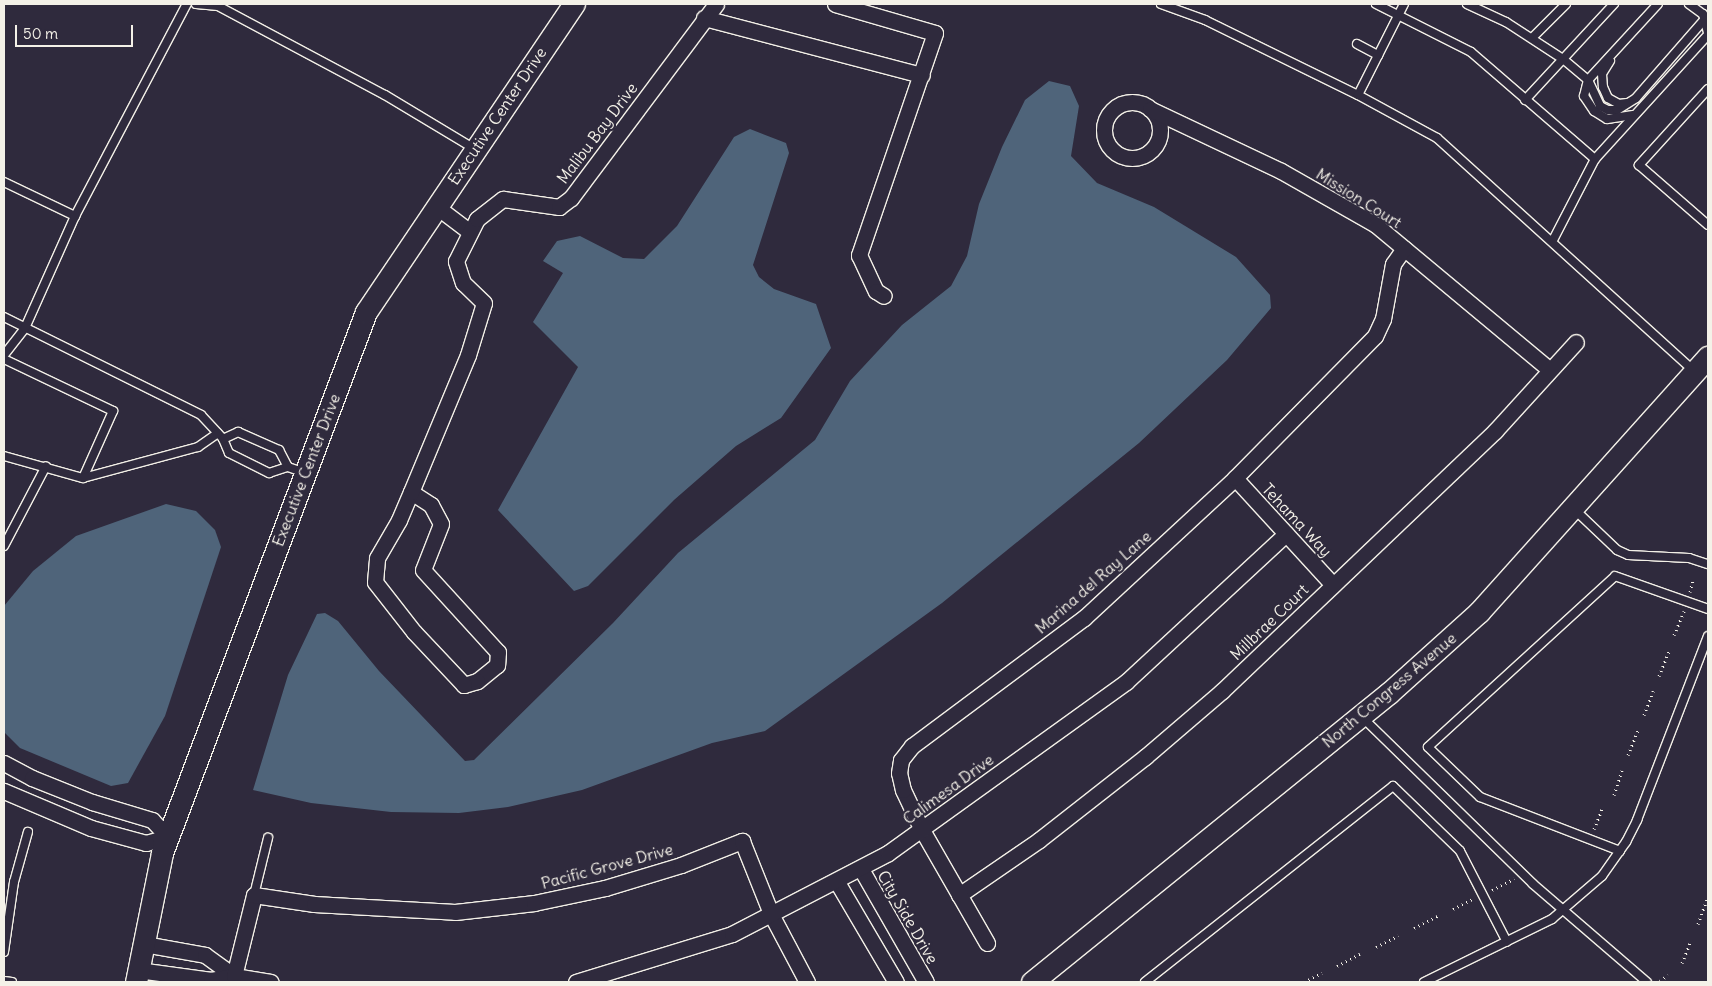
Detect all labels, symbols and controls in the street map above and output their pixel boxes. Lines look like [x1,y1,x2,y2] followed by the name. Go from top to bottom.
[18,15,135,47] scale bar
[23,24,58,43] text: 50 m
[444,44,550,188] street label: Executive Center Drive
[553,79,641,187] street label: Malibu Bay Drive
[1313,164,1405,232] street label: Mission Court
[268,391,344,549] street label: Executive Center Drive
[1258,479,1336,561] street label: Tehama Way
[1031,526,1155,638] street label: Marina del Ray Lane
[1226,580,1312,664] street label: Millbrae Court
[1318,628,1460,752] street label: North Congress Avenue
[899,750,997,828] street label: Calimesa Drive
[539,839,675,893] street label: Pacific Grove Drive
[874,867,942,967] street label: City Side Drive

